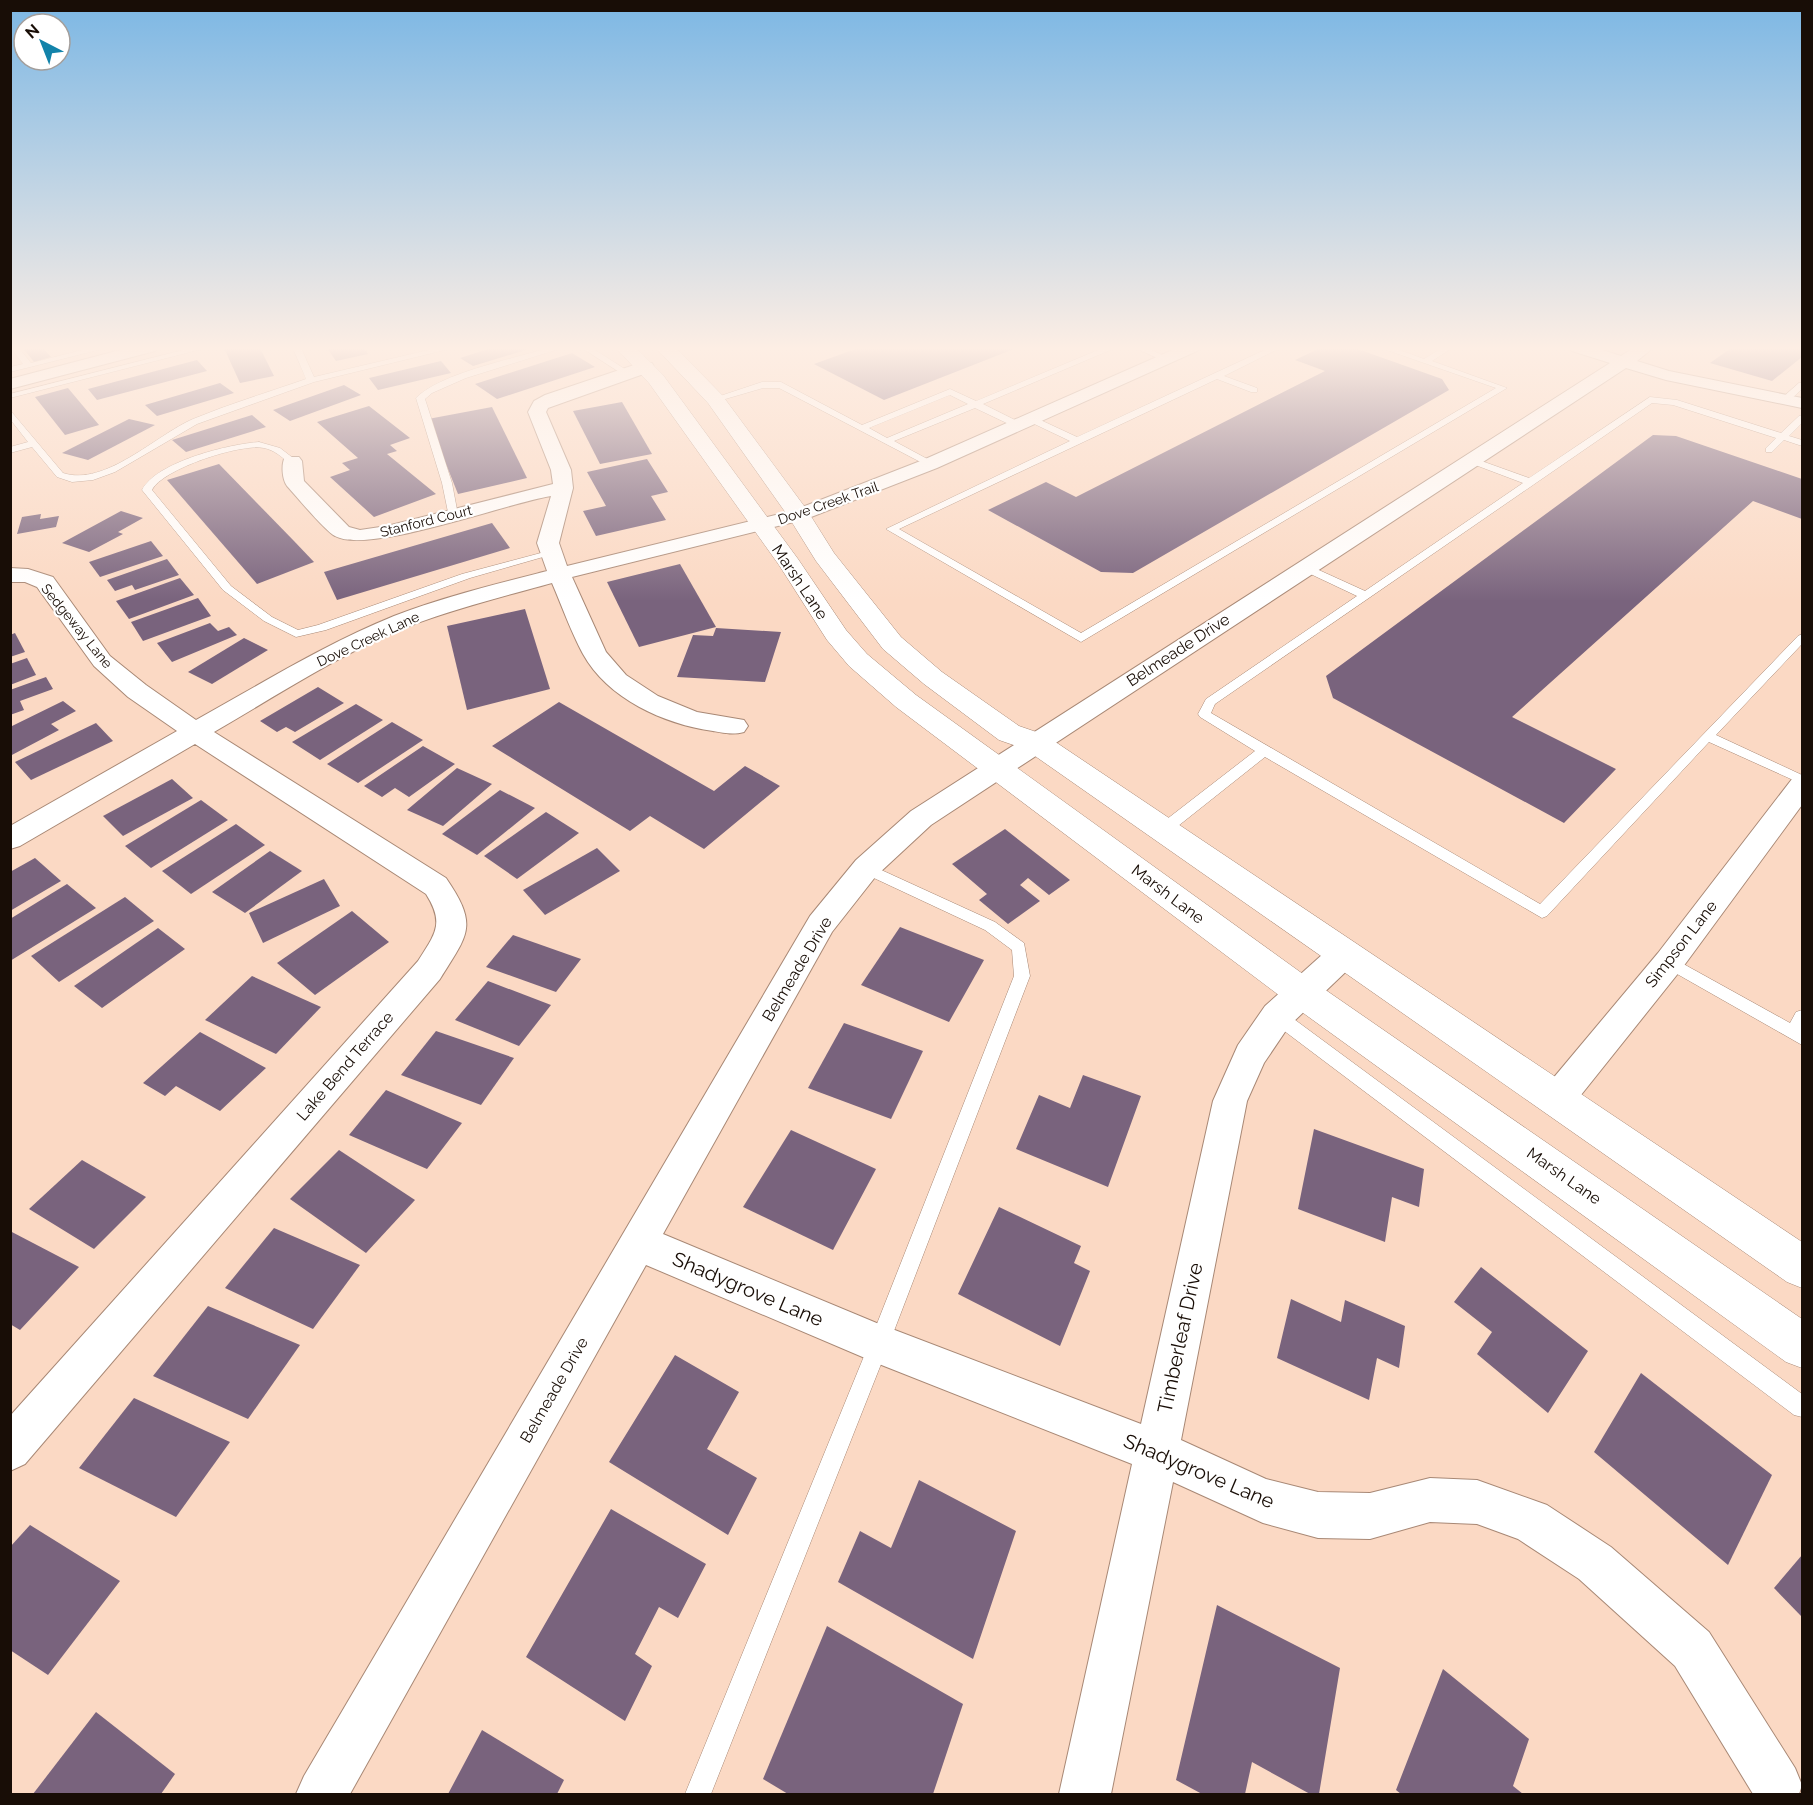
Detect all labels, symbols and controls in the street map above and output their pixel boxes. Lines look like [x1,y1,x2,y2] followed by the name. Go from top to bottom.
[12,12,72,72] north arrow
[21,20,43,42] text: N
[776,478,880,528] street label: Dove Creek Trail
[378,502,474,540] street label: Stanford Court
[768,541,832,623] street label: Marsh Lane
[38,581,116,671] street label: Sedgeway Lane
[314,608,422,670] street label: Dove Creek Lane
[1123,610,1233,690] street label: Belmeade Drive
[1128,860,1208,928] street label: Marsh Lane
[1641,897,1721,991] street label: Simpson Lane
[758,913,836,1025] street label: Belmeade Drive
[293,1008,397,1124] street label: Lake Bend Terrace
[1523,1143,1605,1209] street label: Marsh Lane
[669,1246,827,1332] street label: Shadygrove Lane
[1152,1260,1208,1415] street label: Timberleaf Drive
[516,1334,592,1446] street label: Belmeade Drive
[1120,1428,1278,1514] street label: Shadygrove Lane

